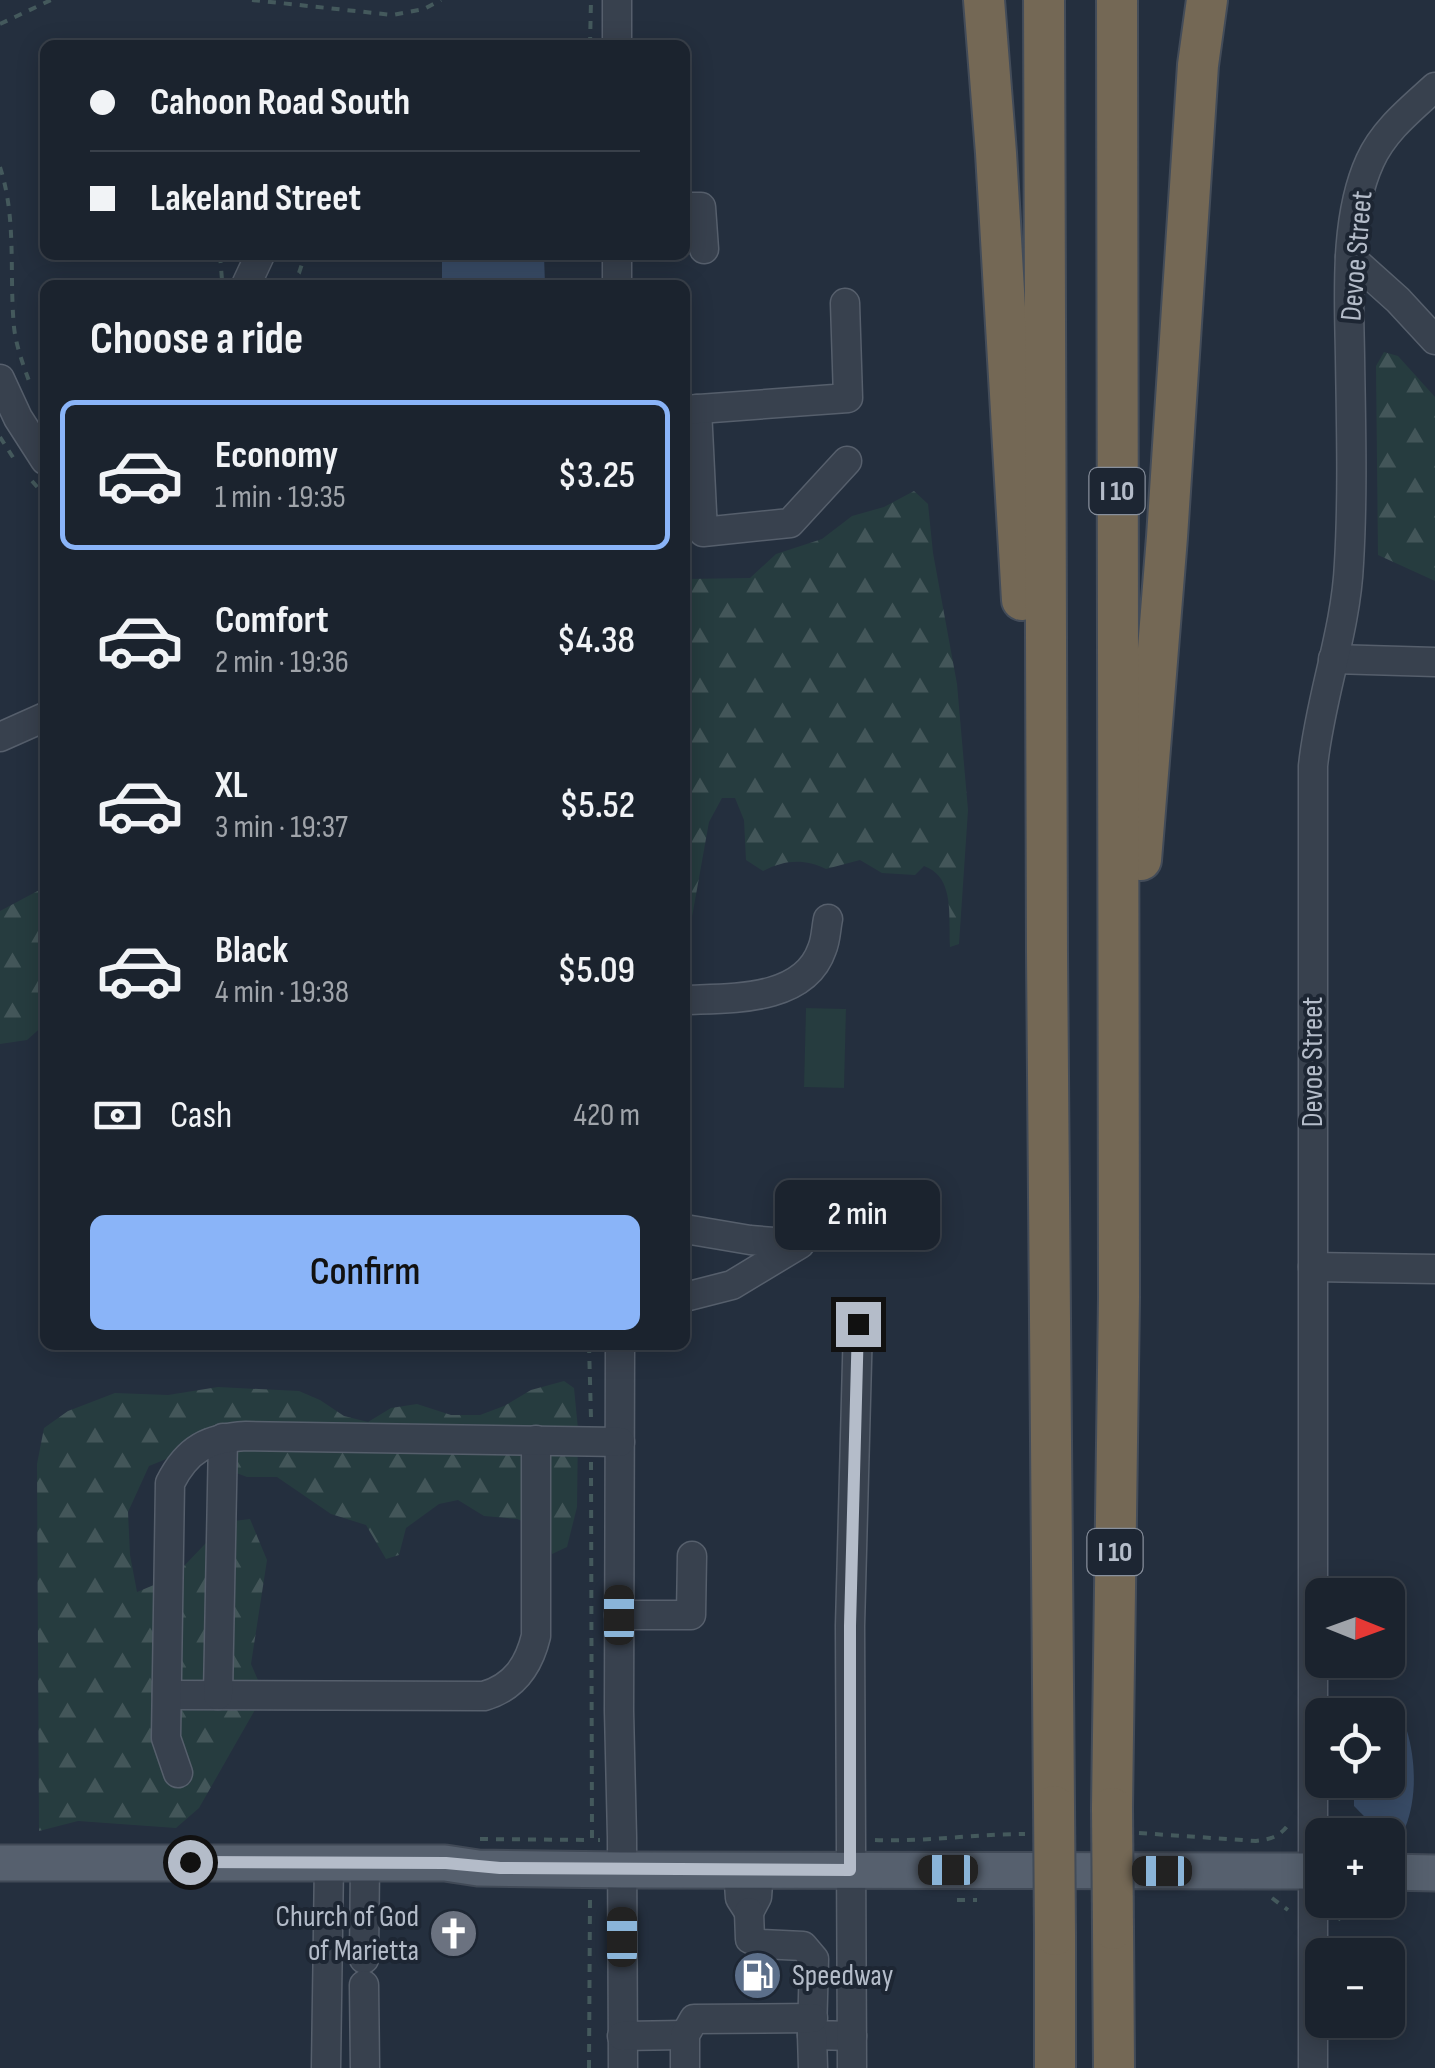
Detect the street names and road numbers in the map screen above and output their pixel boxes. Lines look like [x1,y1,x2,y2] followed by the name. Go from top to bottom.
[1333,189,1381,323] street label: Devoe Street
[1090,468,1144,514] road number: I 10
[1295,997,1331,1127] street label: Devoe Street
[1088,1529,1142,1575] road number: I 10

